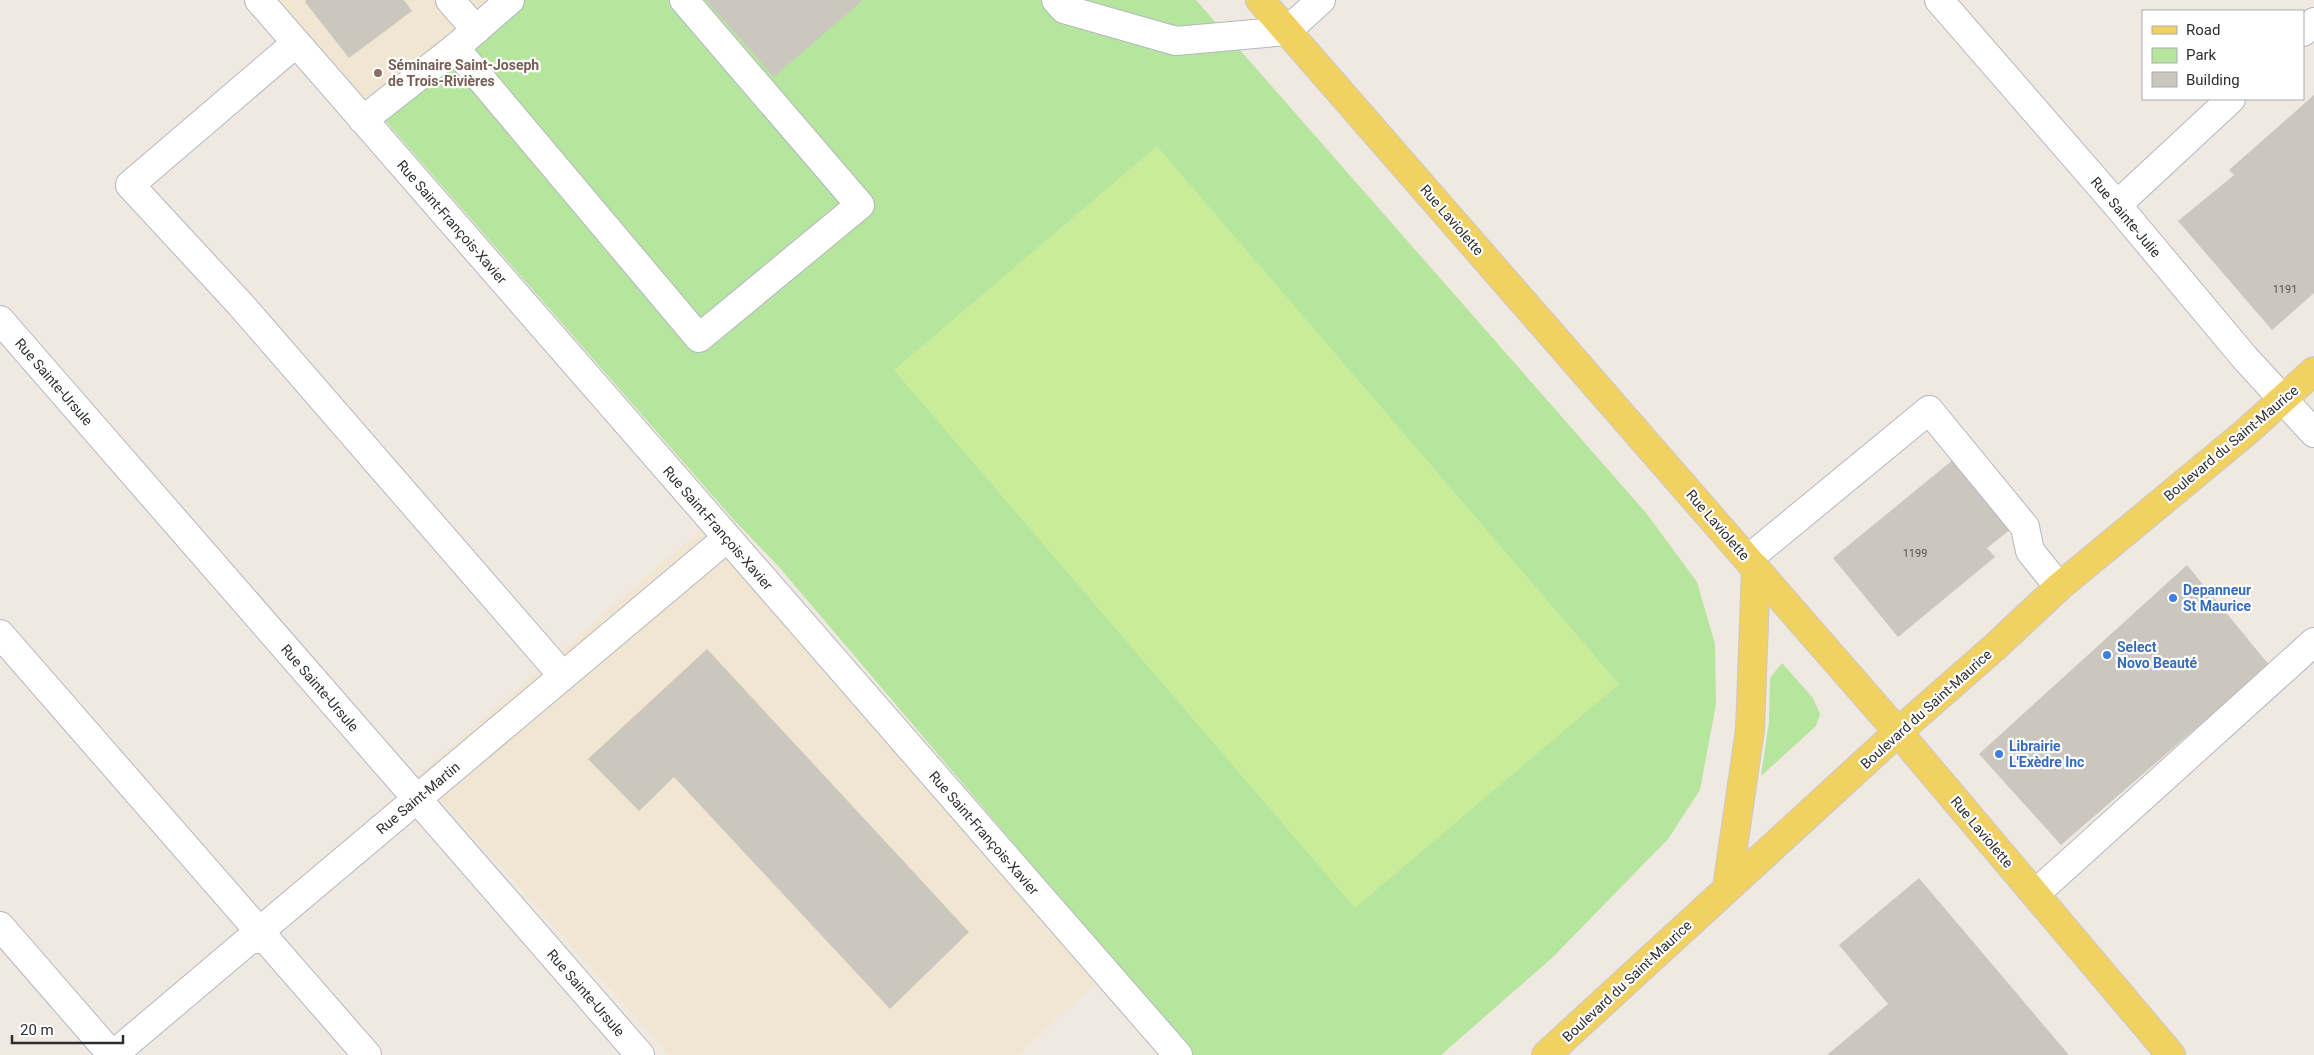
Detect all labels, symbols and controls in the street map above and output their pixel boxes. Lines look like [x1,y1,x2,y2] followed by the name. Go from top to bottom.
[2142,10,2304,100] legend
[2186,21,2220,39] text: Road
[2186,46,2217,64] text: Park
[388,57,539,89] place label: Séminaire Saint-Joseph de Trois‑Rivières
[372,67,384,79] marker: Séminaire Saint-Joseph de Trois‑Rivières
[2186,71,2240,89] text: Building
[394,157,510,287] street label: Rue Saint-François-Xavier
[2088,174,2164,260] street label: Rue Sainte-Julie
[1417,182,1487,258] street label: Rue Laviolette
[2273,283,2297,296] house number: 1191
[12,335,96,429] street label: Rue Sainte-Ursule
[2161,382,2301,504] street label: Boulevard du Saint-Maurice
[660,463,776,593] street label: Rue Saint-François-Xavier
[1683,487,1753,563] street label: Rue Laviolette
[1903,547,1927,560] house number: 1199
[2183,582,2252,614] place label: Depanneur St Maurice
[2167,592,2179,604] marker: Depanneur St Maurice
[2117,639,2198,671] place label: Select Novo Beauté
[278,641,362,735] street label: Rue Sainte-Ursule
[1857,646,1995,772] street label: Boulevard du Saint-Maurice
[2101,649,2113,661] marker: Select Novo Beauté
[2009,738,2084,770] place label: Librairie L'Exèdre Inc
[1993,748,2005,760] marker: Librairie L'Exèdre Inc
[373,759,463,837] street label: Rue Saint-Martin
[926,768,1042,898] street label: Rue Saint-François-Xavier
[1948,793,2016,871] street label: Rue Laviolette
[1559,917,1695,1045] street label: Boulevard du Saint-Maurice
[544,946,628,1040] street label: Rue Sainte-Ursule
[12,1012,124,1044] scale bar
[20,1021,54,1039] text: 20 m

